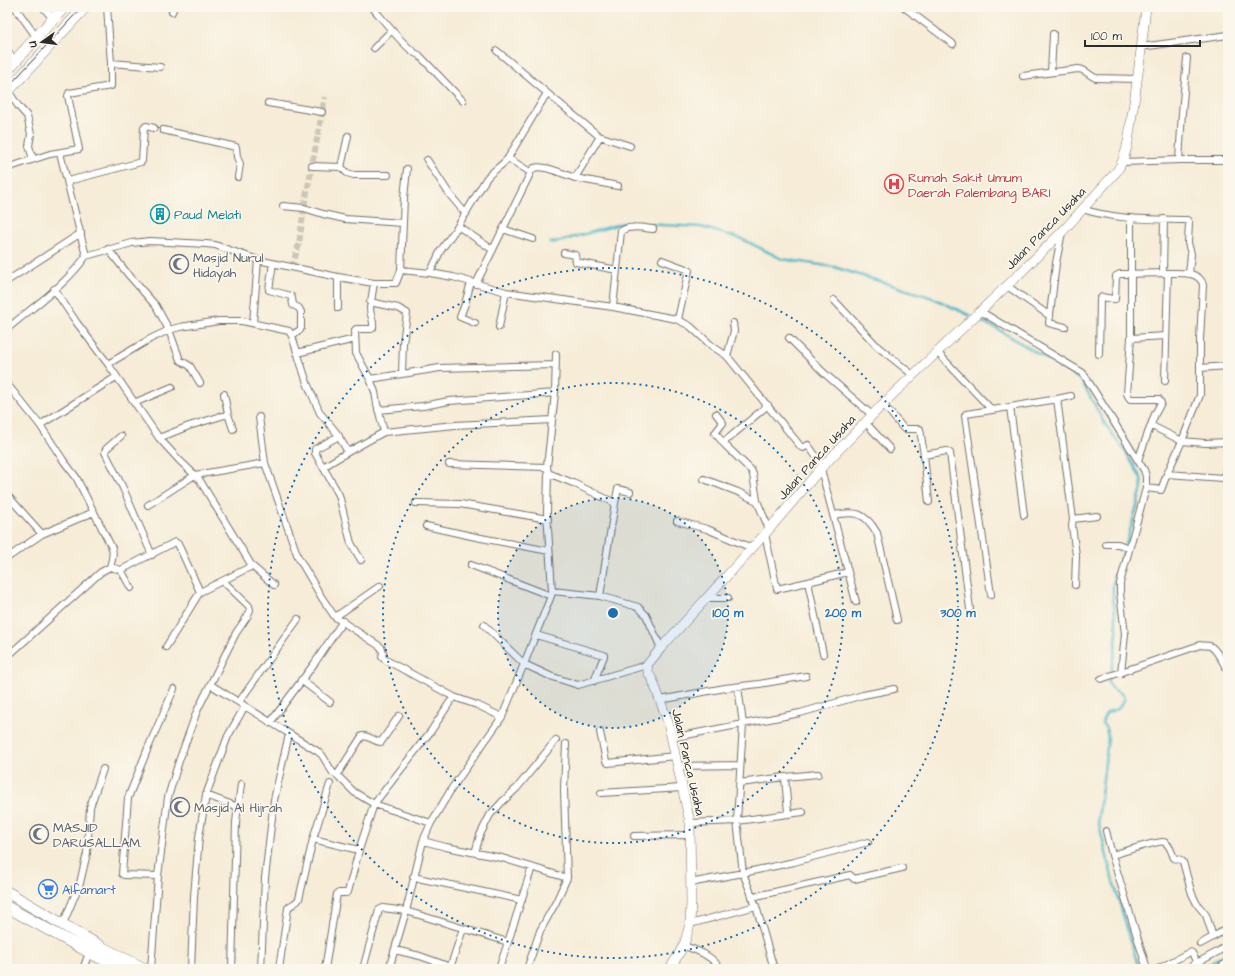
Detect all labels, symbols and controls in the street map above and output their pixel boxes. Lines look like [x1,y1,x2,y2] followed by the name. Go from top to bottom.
[22,22,62,62] north arrow
[1085,22,1200,48] scale bar
[1091,28,1122,45] text: 100 m
[25,39,41,50] text: U
[908,169,1051,203] place label: Rumah Sakit Umum Daerah Palembang BARI
[883,173,905,195] hospital icon: Rumah Sakit Umum Daerah Palembang BARI
[1001,183,1090,274] street label: Jalan Panca Usaha
[149,203,171,225] building icon: Paud Melati
[174,206,241,224] place label: Paud Melati
[193,249,264,283] place label: Masjid Nurul Hidayah
[168,253,190,275] mosque icon: Masjid Nurul Hidayah
[774,411,860,504] street label: Jalan Panca Usaha
[713,605,744,622] text: 100 m
[824,605,862,622] text: 200 m
[939,605,976,622] text: 300 m
[606,606,620,620] centre of rings
[667,707,709,818] street label: Jalan Panca Usaha
[169,796,191,818] mosque icon: Masjid Al Hijrah
[194,799,283,817] place label: Masjid Al Hijrah
[53,819,142,852] place label: MASJID DARUSALLAM.
[28,823,50,845] mosque icon: MASJID DARUSALLAM.
[37,878,59,900] supermarket icon: Alfamart
[62,881,117,899] place label: Alfamart

